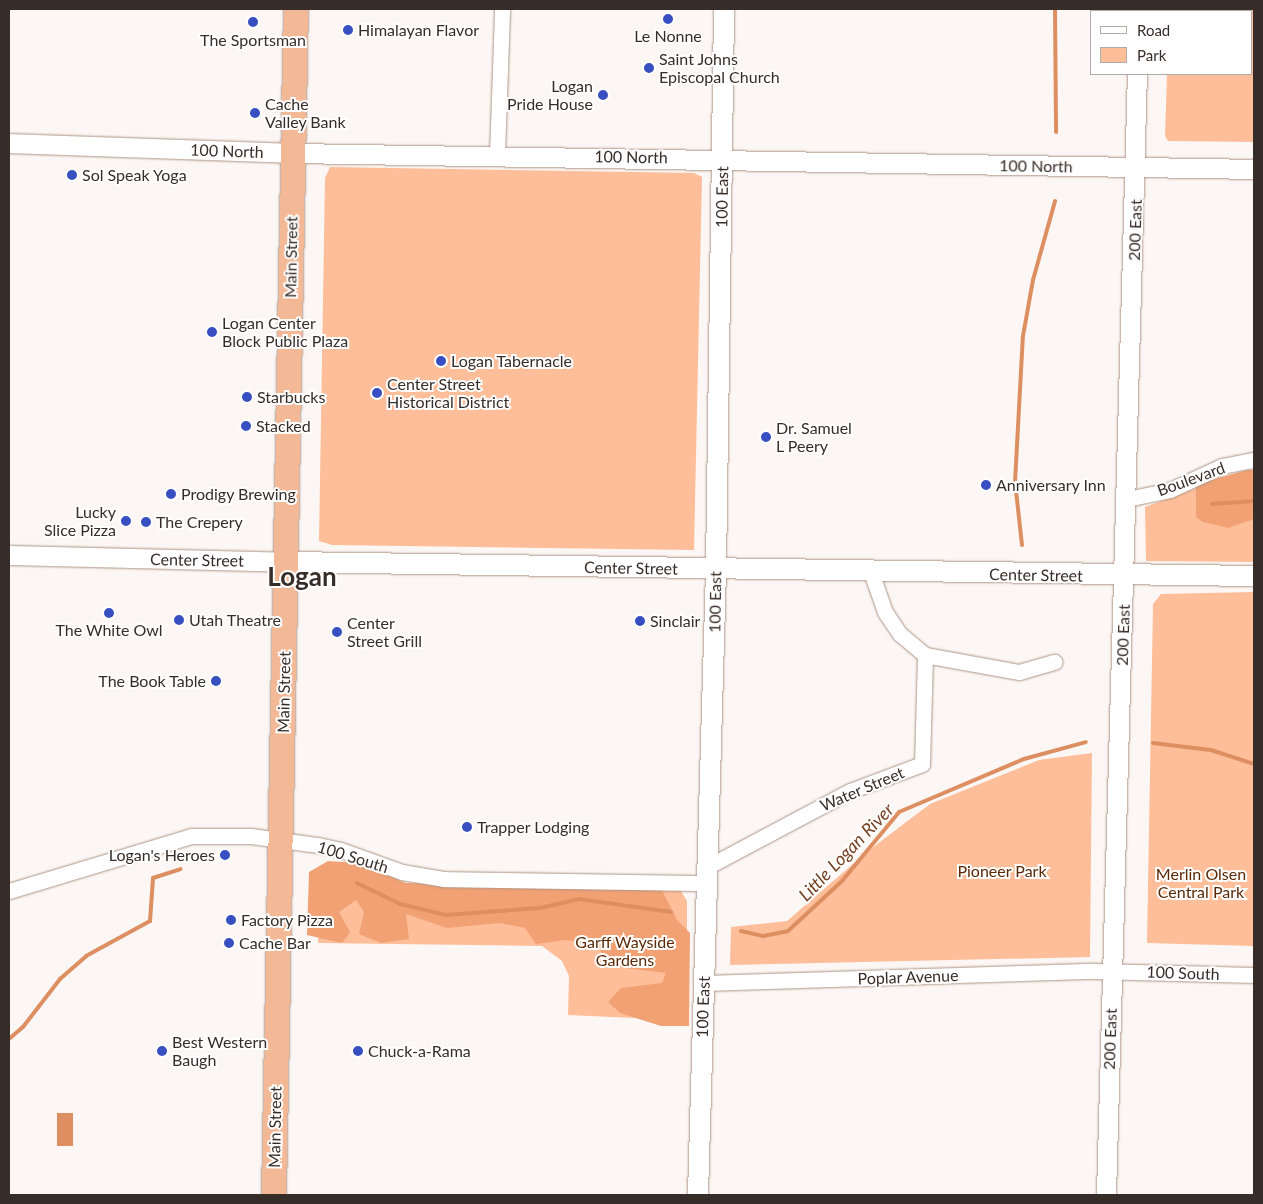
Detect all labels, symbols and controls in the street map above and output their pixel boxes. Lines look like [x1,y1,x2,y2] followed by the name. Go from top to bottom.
[1090,10,1253,75] legend
[662,13,674,25] marker: Le Nonne
[247,16,259,28] marker: The Sportsman
[358,20,479,40] place label: Himalayan Flavor
[1137,21,1170,39] text: Road
[342,24,354,36] marker: Himalayan Flavor
[634,26,702,46] place label: Le Nonne
[200,30,306,50] place label: The Sportsman
[1137,46,1166,64] text: Park
[659,49,780,87] place label: Saint Johns Episcopal Church
[643,62,655,74] marker: Saint Johns Episcopal Church
[507,76,593,114] place label: Logan Pride House
[597,89,609,101] marker: Logan Pride House
[265,94,346,132] place label: Cache Valley Bank
[249,107,261,119] marker: Cache Valley Bank
[190,140,264,162] street label: 100 North
[594,147,668,167] street label: 100 North
[999,156,1073,176] street label: 100 North
[82,165,187,185] place label: Sol Speak Yoga
[712,166,732,228] street label: 100 East
[66,169,78,181] marker: Sol Speak Yoga
[1124,199,1146,261] street label: 200 East
[281,216,301,298] street label: Main Street
[222,313,348,351] place label: Logan Center Block Public Plaza
[206,326,218,338] marker: Logan Center Block Public Plaza
[451,351,573,371] place label: Logan Tabernacle
[435,355,447,367] marker: Logan Tabernacle
[387,374,509,412] place label: Center Street Historical District
[257,387,325,407] place label: Starbucks
[371,387,383,399] marker: Center Street Historical District
[241,391,253,403] marker: Starbucks
[256,416,311,436] place label: Stacked
[776,418,852,456] place label: Dr. Samuel L Peery
[240,420,252,432] marker: Stacked
[760,431,772,443] marker: Dr. Samuel L Peery
[1154,458,1228,500] street label: Boulevard
[996,475,1106,495] place label: Anniversary Inn
[980,479,992,491] marker: Anniversary Inn
[181,484,296,504] place label: Prodigy Brewing
[165,488,177,500] marker: Prodigy Brewing
[44,502,116,540] place label: Lucky Slice Pizza
[156,512,243,532] place label: The Crepery
[120,515,132,527] marker: Lucky Slice Pizza
[140,516,152,528] marker: The Crepery
[150,550,244,570] street label: Center Street
[584,558,678,578] street label: Center Street
[267,561,337,593] district label: Logan
[989,565,1083,585] street label: Center Street
[705,571,725,633] street label: 100 East
[1112,604,1134,666] street label: 200 East
[103,607,115,619] marker: The White Owl
[189,610,282,630] place label: Utah Theatre
[650,611,700,631] place label: Sinclair
[347,613,422,651] place label: Center Street Grill
[173,614,185,626] marker: Utah Theatre
[634,615,646,627] marker: Sinclair
[55,620,163,640] place label: The White Owl
[331,626,343,638] marker: Center Street Grill
[274,651,294,733] street label: Main Street
[98,671,206,691] place label: The Book Table
[210,675,222,687] marker: The Book Table
[817,763,907,815] street label: Water Street
[794,799,898,905] water label: Little Logan River
[477,817,590,837] place label: Trapper Lodging
[461,821,473,833] marker: Trapper Lodging
[315,837,391,877] street label: 100 South
[109,845,215,865] place label: Logan's Heroes
[219,849,231,861] marker: Logan's Heroes
[957,861,1047,881] park label: Pioneer Park
[1156,864,1246,902] park label: Merlin Olsen Central Park
[241,910,333,930] place label: Factory Pizza
[225,914,237,926] marker: Factory Pizza
[575,932,675,970] park label: Garff Wayside Gardens
[239,933,311,953] place label: Cache Bar
[223,937,235,949] marker: Cache Bar
[1146,962,1220,984] street label: 100 South
[857,966,959,988] street label: Poplar Avenue
[692,976,714,1038] street label: 100 East
[1099,1008,1121,1070] street label: 200 East
[172,1032,267,1070] place label: Best Western Baugh
[368,1041,471,1061] place label: Chuck-a-Rama
[156,1045,168,1057] marker: Best Western Baugh
[352,1045,364,1057] marker: Chuck-a-Rama
[265,1086,285,1168] street label: Main Street

